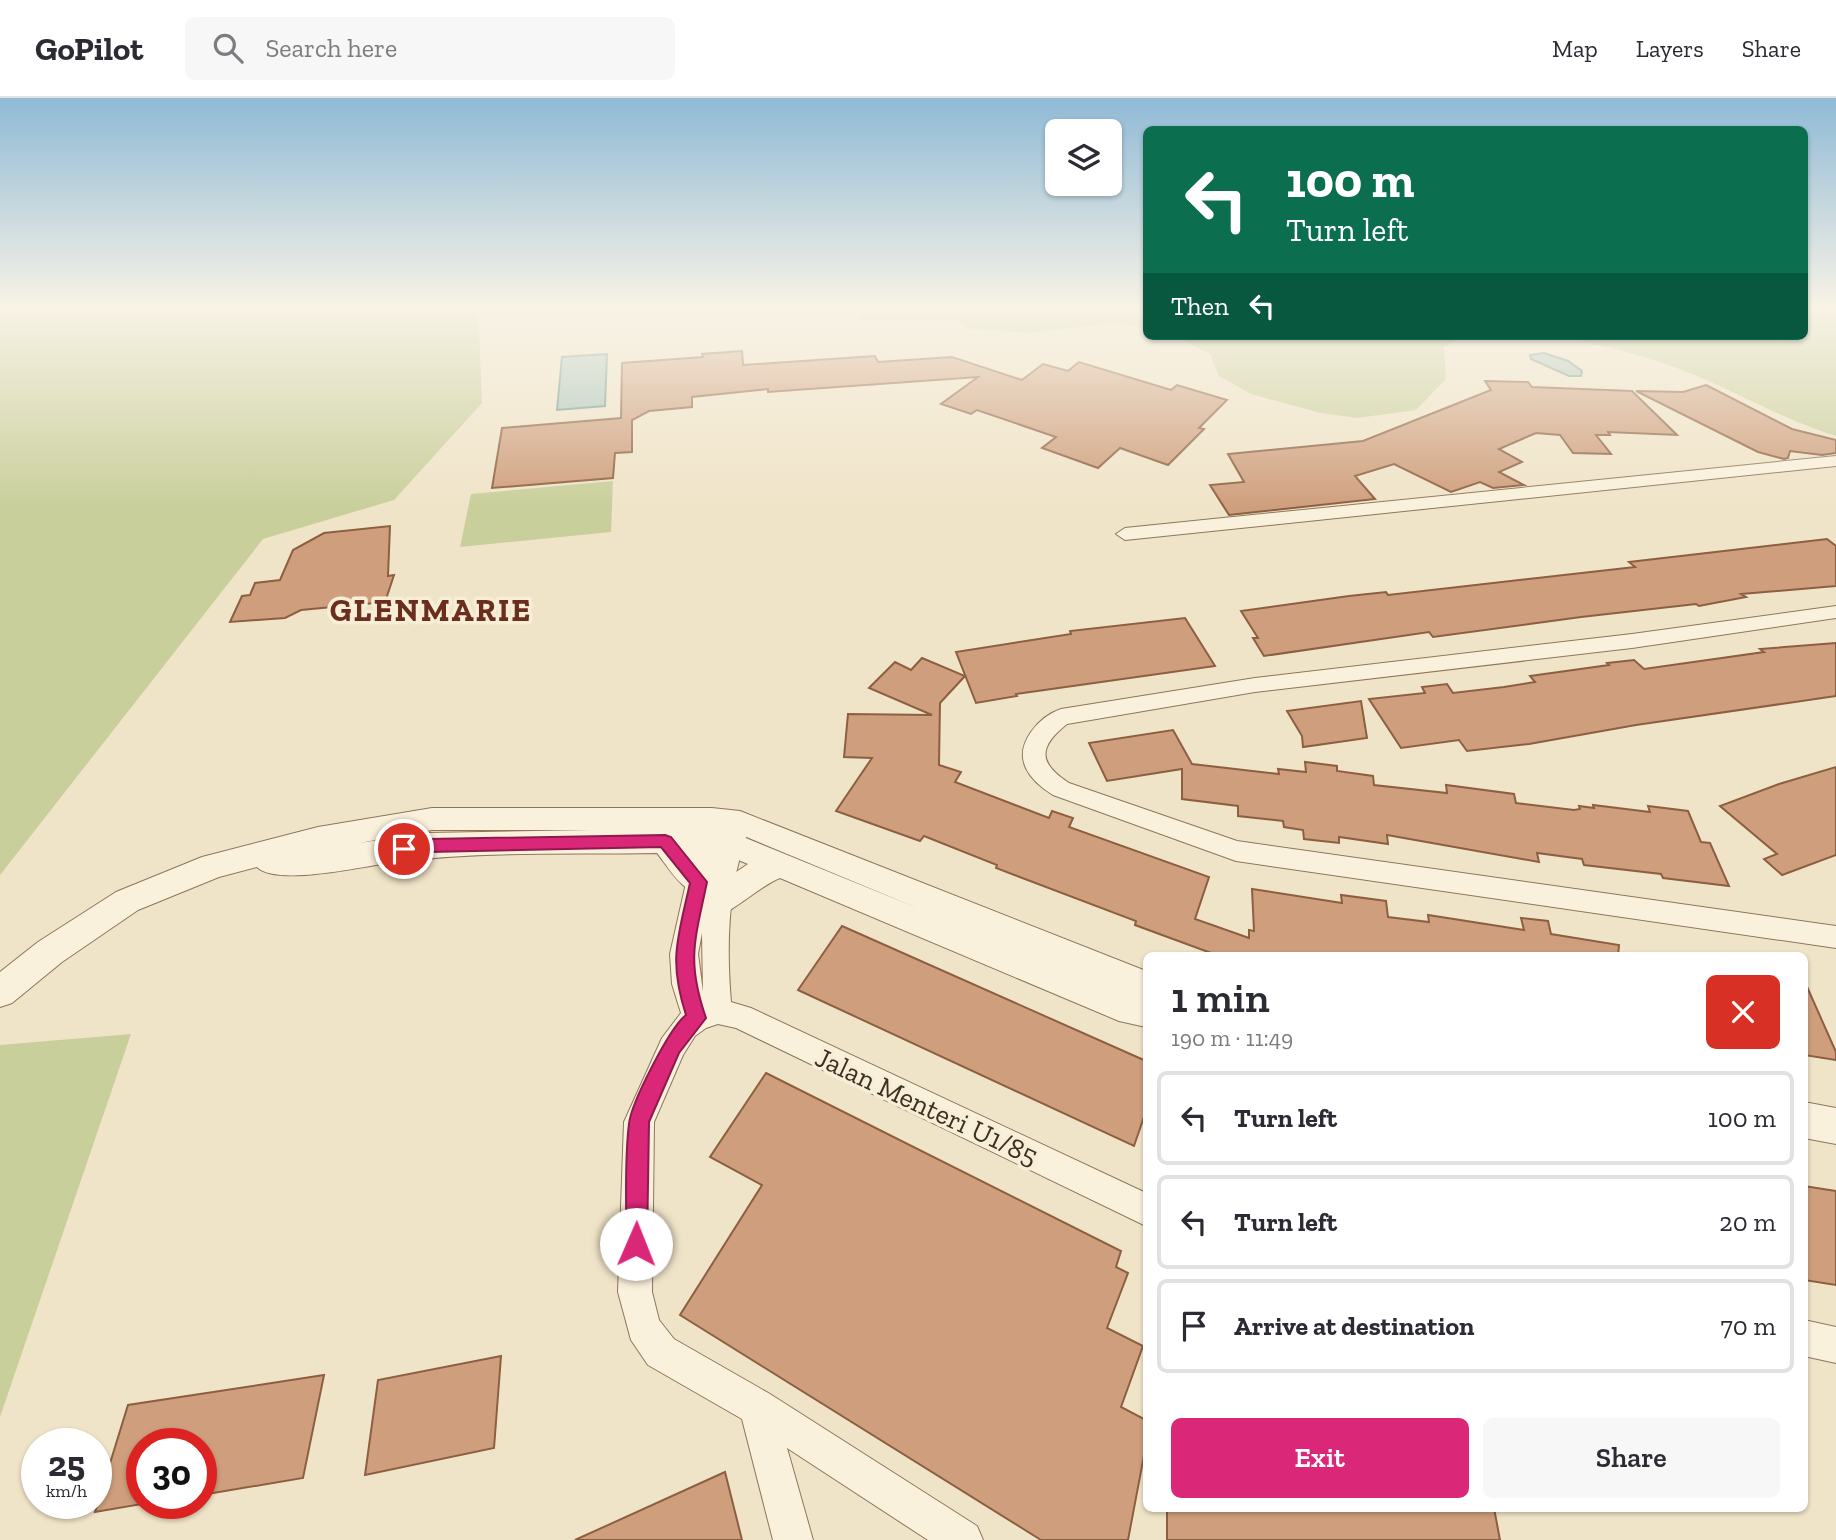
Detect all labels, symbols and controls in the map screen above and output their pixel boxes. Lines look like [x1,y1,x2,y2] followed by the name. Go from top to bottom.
[185,17,675,80] search box
[35,29,143,68] text: GoPilot
[209,29,247,67] icon: search
[265,32,397,64] text: Search here
[1552,34,1598,63] text: Map
[1636,34,1704,63] text: Layers
[1742,34,1801,63] text: Share
[1045,119,1122,196] map controls
[1045,119,1122,196] button: layers
[1286,151,1414,210] text: 100 m
[1171,154,1262,245] icon: left
[1286,211,1408,249] text: Turn left
[1243,287,1281,325] icon: left
[1171,290,1229,322] text: Then
[330,591,532,629] district label: GLENMARIE
[374,819,434,879] pin
[385,830,423,868] icon: arrive
[1171,972,1270,1023] text: 1 min
[1706,975,1780,1049] button: close
[1171,1024,1293,1052] text: 190 m · 11:49
[810,1040,1043,1172] street label: Jalan Menteri U1/85
[1175,1099,1213,1137] icon: left
[1234,1102,1337,1134] text: Turn left
[1708,1102,1776,1134] text: 100 m
[1175,1203,1213,1241] icon: left
[1234,1206,1337,1238] text: Turn left
[1719,1206,1776,1238] text: 20 m
[599,1207,673,1281] position arrow
[1175,1307,1213,1345] icon: arrive
[1234,1310,1474,1342] text: Arrive at destination
[1720,1310,1776,1342] text: 70 m
[1171,1418,1469,1498] button: Exit
[1483,1418,1780,1498] button: Share
[126,1428,217,1519] speed limit sign: 30
[48,1443,85,1485] text: 25
[46,1480,87,1502] text: km/h

